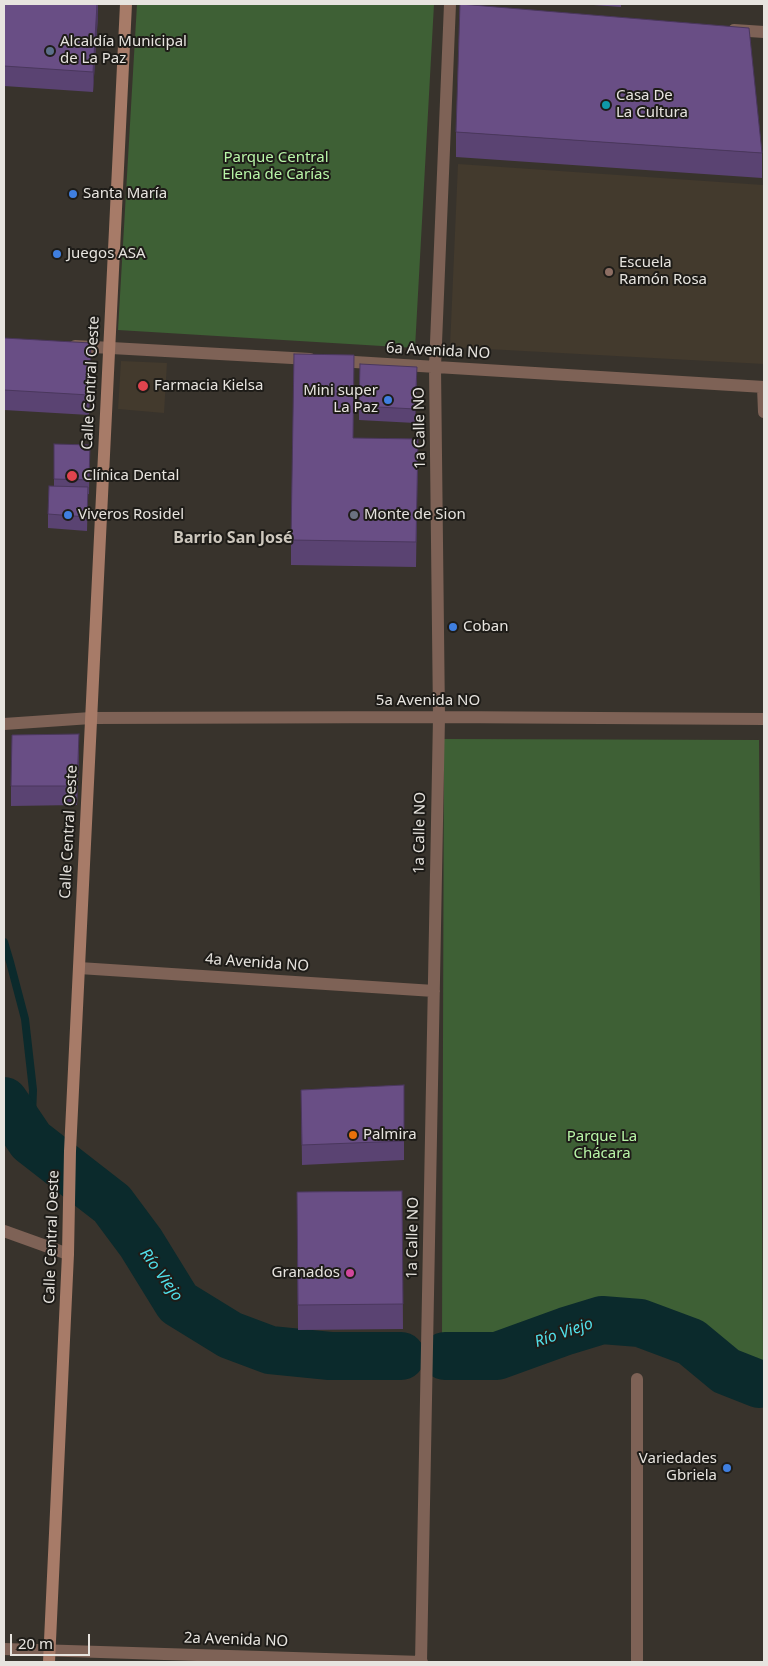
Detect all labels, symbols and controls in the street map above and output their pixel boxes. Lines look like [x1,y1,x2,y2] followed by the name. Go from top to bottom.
[60,33,187,68] place label: Alcaldía Municipal de La Paz
[44,45,56,57] marker: Alcaldía Municipal de La Paz
[616,87,688,122] place label: Casa De La Cultura
[600,99,612,111] marker: Casa De La Cultura
[222,149,330,184] park label: Parque Central Elena de Carías
[83,185,167,203] place label: Santa María
[67,188,79,200] marker: Santa María
[67,245,146,263] place label: Juegos ASA
[51,248,63,260] marker: Juegos ASA
[619,254,707,289] place label: Escuela Ramón Rosa
[603,266,615,278] marker: Escuela Ramón Rosa
[79,316,103,450] street label: Calle Central Oeste
[385,339,491,363] street label: 6a Avenida NO
[154,377,263,395] place label: Farmacia Kielsa
[136,379,150,393] marker: Farmacia Kielsa
[303,382,378,417] place label: Mini super La Paz
[410,387,430,469] street label: 1a Calle NO
[382,394,394,406] marker: Mini super La Paz
[83,467,179,485] place label: Clínica Dental
[65,469,79,483] marker: Clínica Dental
[78,506,184,524] place label: Viveros Rosidel
[364,506,466,524] place label: Monte de Sion
[62,509,74,521] marker: Viveros Rosidel
[348,509,360,521] marker: Monte de Sion
[173,528,293,548] district label: Barrio San José
[463,618,508,636] place label: Coban
[447,621,459,633] marker: Coban
[376,692,480,710] street label: 5a Avenida NO
[57,765,81,899] street label: Calle Central Oeste
[410,792,430,874] street label: 1a Calle NO
[204,950,310,976] street label: 4a Avenida NO
[363,1126,417,1144] place label: Palmira
[567,1128,637,1163] park label: Parque La Chácara
[347,1129,359,1141] marker: Palmira
[41,1170,63,1304] street label: Calle Central Oeste
[403,1197,423,1279] street label: 1a Calle NO
[135,1245,187,1305] water label: Río Viejo
[272,1264,340,1282] place label: Granados
[344,1267,356,1279] marker: Granados
[532,1314,596,1352] water label: Río Viejo
[639,1450,717,1485] place label: Variedades Gbriela
[721,1462,733,1474] marker: Variedades Gbriela
[12,1624,92,1656] scale bar
[184,1629,288,1651] street label: 2a Avenida NO
[18,1633,53,1653] text: 20 m

